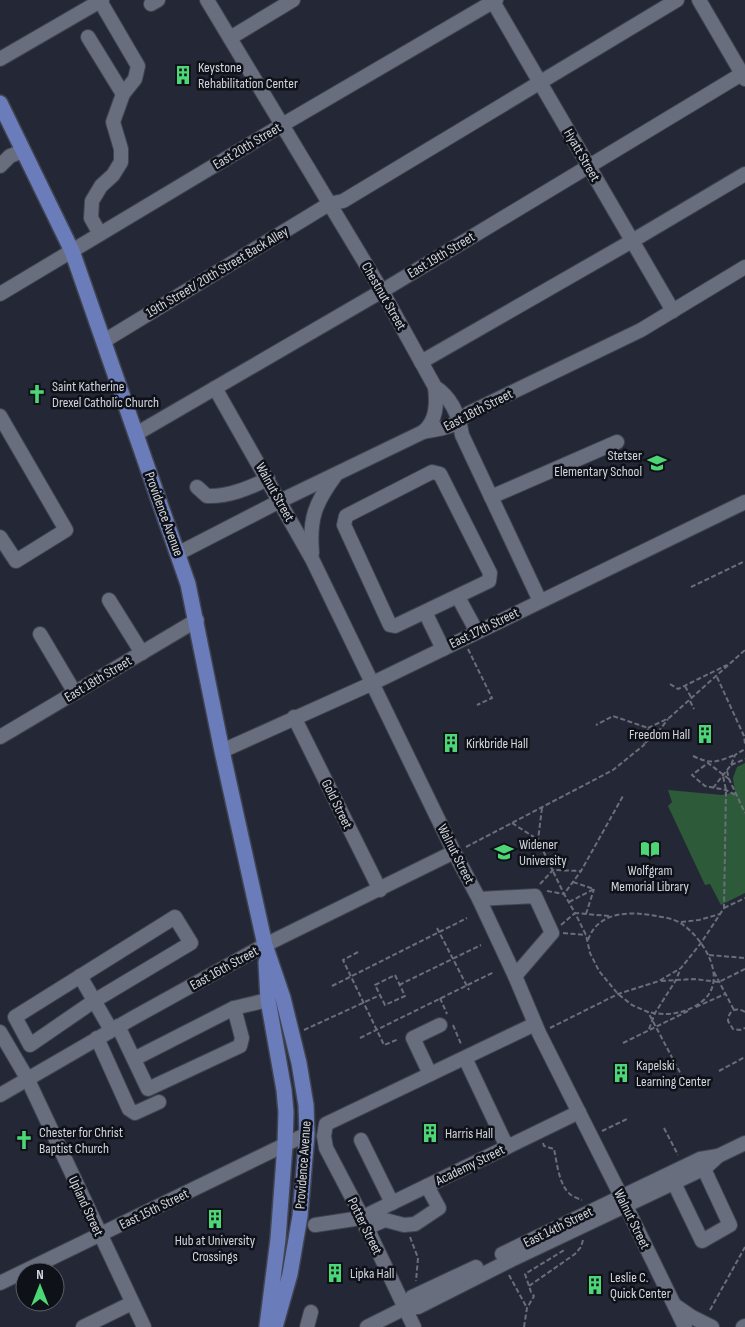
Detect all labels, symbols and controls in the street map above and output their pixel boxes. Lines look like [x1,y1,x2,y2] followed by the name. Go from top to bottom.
[198,59,298,92] place label: Keystone Rehabilitation Center
[172,64,194,86] building icon: Keystone Rehabilitation Center
[210,119,284,173] street label: East 20th Street
[560,126,604,184] street label: Hyatt Street
[143,222,292,321] street label: 19th Street/ 20th Street Back Alley
[404,228,478,282] street label: East 19th Street
[358,259,410,333] street label: Chestnut Street
[52,378,159,411] place label: Saint Katherine Drexel Catholic Church
[26,383,48,405] church icon: Saint Katherine Drexel Catholic Church
[440,385,516,435] street label: East 18th Street
[554,447,642,480] place label: Stetser Elementary School
[646,452,668,474] school or university icon: Stetser Elementary School
[252,460,298,524] street label: Walnut Street
[141,470,187,558] street label: Providence Avenue
[447,604,521,652] street label: East 17th Street
[61,652,135,706] street label: East 18th Street
[694,723,716,745] building icon: Freedom Hall
[629,726,690,743] place label: Freedom Hall
[440,732,462,754] building icon: Kirkbride Hall
[466,735,528,752] place label: Kirkbride Hall
[318,776,356,832] street label: Gold Street
[434,821,478,887] street label: Walnut Street
[519,836,567,869] place label: Widener University
[639,838,661,860] library icon: Wolfgram Memorial Library
[493,841,515,863] school or university icon: Widener University
[611,862,690,895] place label: Wolfgram Memorial Library
[187,942,261,994] street label: East 16th Street
[636,1057,711,1090] place label: Kapelski Learning Center
[610,1062,632,1084] building icon: Kapelski Learning Center
[291,1120,315,1210] street label: Providence Avenue
[419,1122,441,1144] building icon: Harris Hall
[39,1124,123,1157] place label: Chester for Christ Baptist Church
[445,1125,493,1142] place label: Harris Hall
[13,1129,35,1151] church icon: Chester for Christ Baptist Church
[432,1141,507,1189] street label: Academy Street
[65,1173,107,1239] street label: Upland Street
[117,1185,191,1233] street label: East 15th Street
[610,1186,654,1252] street label: Walnut Street
[344,1195,386,1257] street label: Potter Street
[520,1203,596,1251] street label: East 14th Street
[204,1208,226,1230] building icon: Hub at University Crossings
[175,1232,256,1265] place label: Hub at University Crossings
[15,1262,65,1312] north arrow
[324,1262,346,1284] building icon: Lipka Hall
[350,1265,394,1282] place label: Lipka Hall
[36,1266,44,1283] text: N
[610,1269,671,1302] place label: Leslie C. Quick Center
[584,1274,606,1296] building icon: Leslie C. Quick Center

